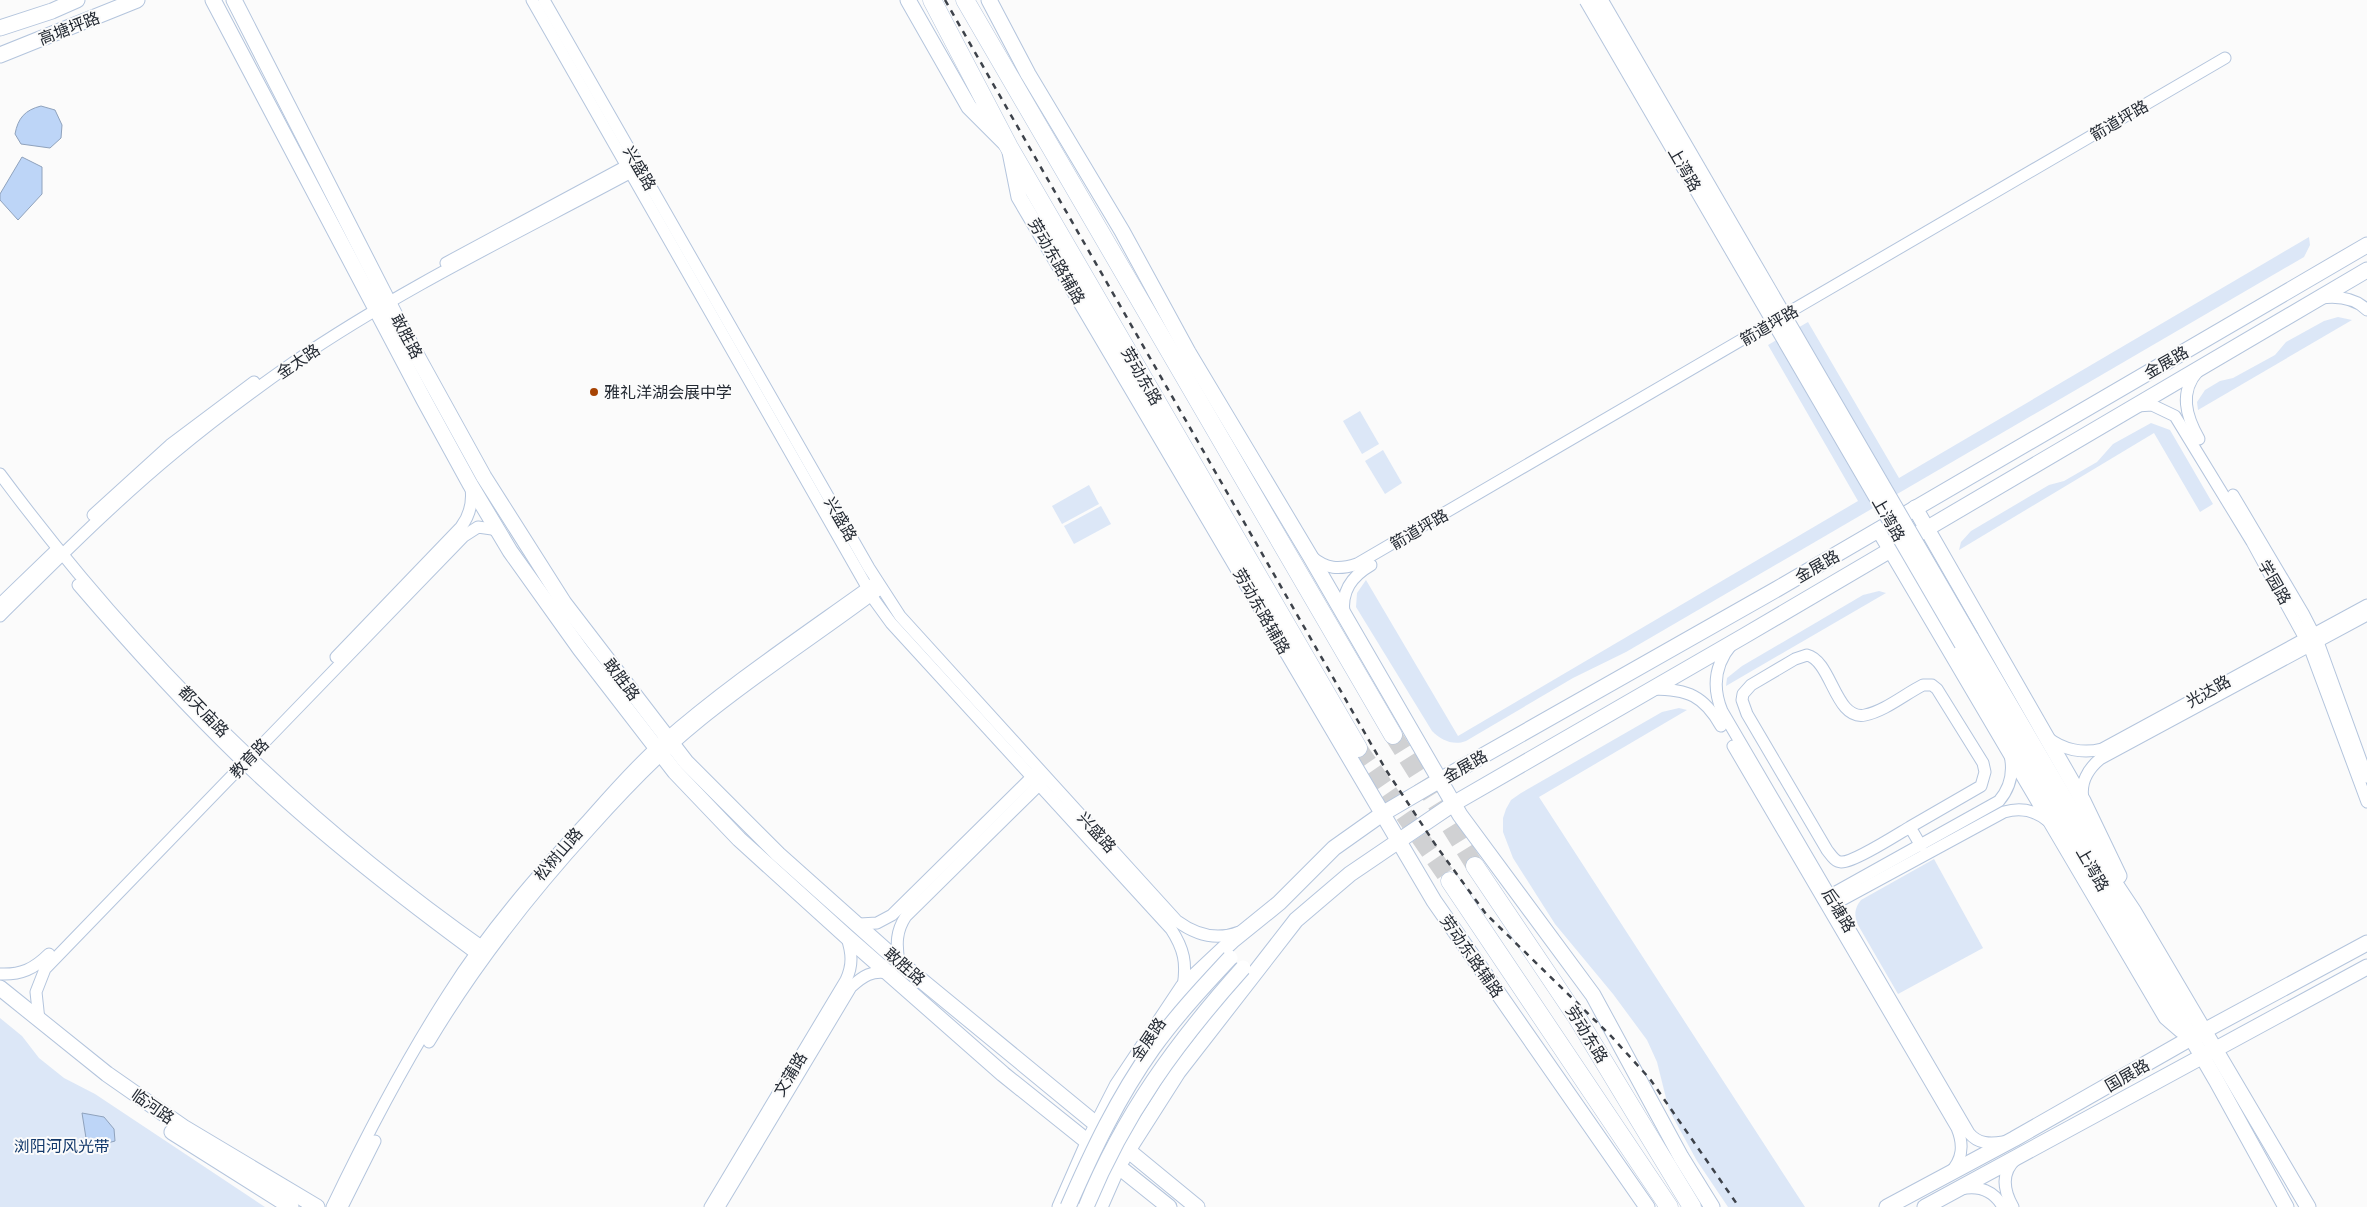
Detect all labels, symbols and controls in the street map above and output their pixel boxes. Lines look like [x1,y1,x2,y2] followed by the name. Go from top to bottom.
[36,7,102,49] street label: 高塘坪路
[2086,95,2152,145] street label: 箭道坪路
[619,142,661,194] street label: 兴盛路
[1664,143,1706,195] street label: 上湾路
[1024,214,1090,308] street label: 劳动东路辅路
[1736,300,1802,350] street label: 箭道坪路
[387,310,427,362] street label: 敢胜路
[273,339,323,383] street label: 金太路
[2140,341,2192,383] street label: 金展路
[1117,343,1167,409] street label: 劳动东路
[604,382,732,402] place label: 雅礼洋湖会展中学
[588,386,600,398] marker: 雅礼洋湖会展中学
[820,493,862,545] street label: 兴盛路
[1868,493,1910,545] street label: 上湾路
[1386,504,1452,554] street label: 箭道坪路
[1791,545,1843,587] street label: 金展路
[2254,556,2296,608] street label: 学园路
[1229,564,1295,658] street label: 劳动东路辅路
[600,654,644,704] street label: 敢胜路
[2182,671,2234,711] street label: 光达路
[175,681,233,741] street label: 都天庙路
[225,734,273,782] street label: 教育路
[1439,745,1491,787] street label: 金展路
[1074,807,1120,857] street label: 兴盛路
[529,823,587,885] street label: 松树山路
[2072,843,2114,895] street label: 上湾路
[1818,884,1860,936] street label: 后塘路
[1436,911,1508,1001] street label: 劳动东路辅路
[880,943,930,989] street label: 敢胜路
[1562,1002,1612,1066] street label: 劳动东路
[1126,1014,1170,1064] street label: 金展路
[769,1048,811,1100] street label: 文蒲路
[2101,1054,2153,1096] street label: 国展路
[128,1084,178,1128] street label: 临河路
[14,1136,110,1156] park label: 浏阳河风光带

